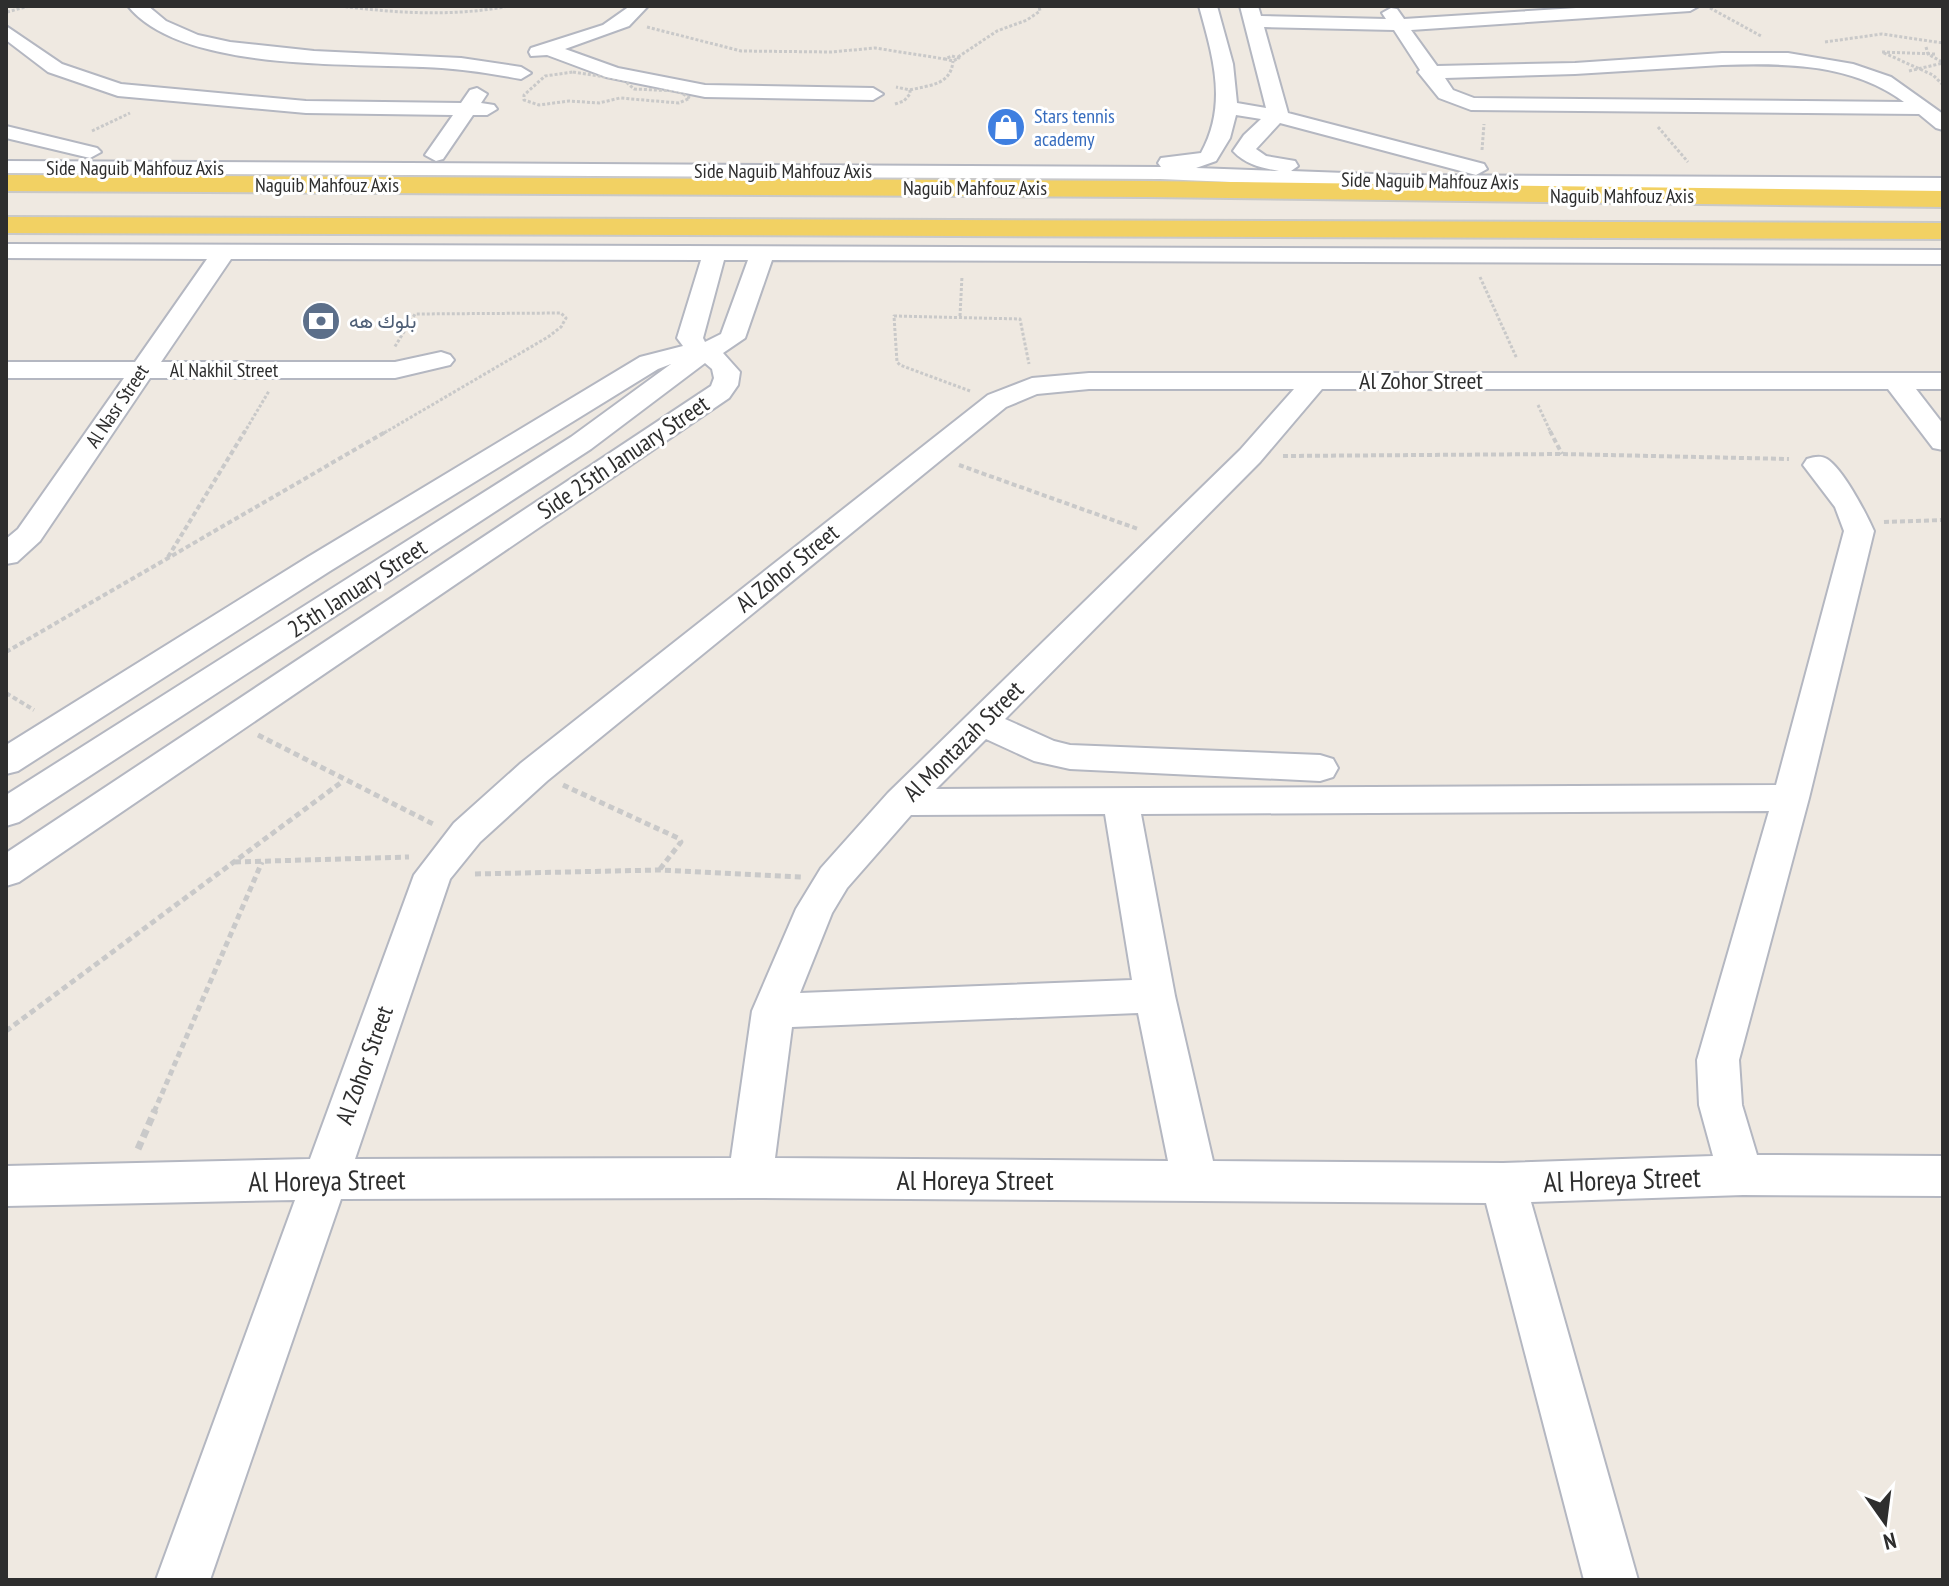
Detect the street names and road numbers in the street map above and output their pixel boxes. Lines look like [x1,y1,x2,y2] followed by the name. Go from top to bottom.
[46,155,224,181] street label: Side Naguib Mahfouz Axis
[694,158,872,184] street label: Side Naguib Mahfouz Axis
[1341,166,1519,196] street label: Side Naguib Mahfouz Axis
[255,172,399,198] street label: Naguib Mahfouz Axis
[903,175,1047,201] street label: Naguib Mahfouz Axis
[1550,183,1694,209] street label: Naguib Mahfouz Axis
[170,357,279,383] street label: Al Nakhil Street
[80,359,155,453] street label: Al Nasr Street
[1359,365,1483,396] street label: Al Zohor Street
[531,388,715,526] street label: Side 25th January Street
[729,517,845,619] street label: Al Zohor Street
[282,531,433,644] street label: 25th January Street
[896,674,1030,808] street label: Al Montazah Street
[328,1001,400,1129] street label: Al Zohor Street
[1543,1158,1701,1200] street label: Al Horeya Street
[248,1160,406,1200] street label: Al Horeya Street
[896,1161,1054,1198] street label: Al Horeya Street

